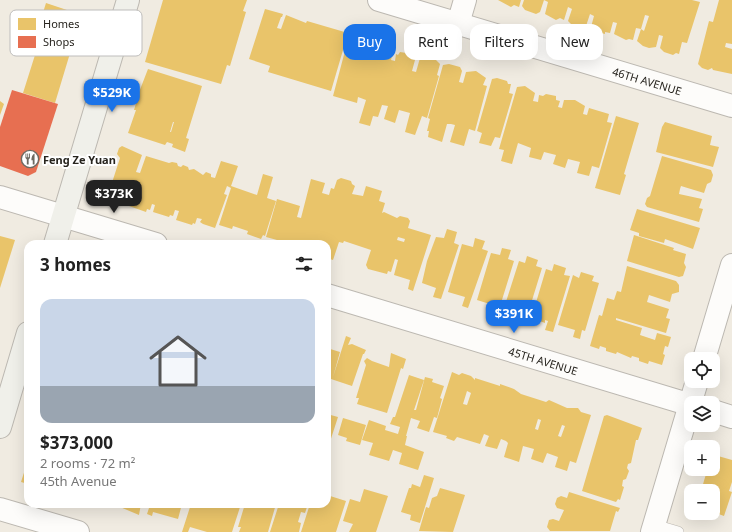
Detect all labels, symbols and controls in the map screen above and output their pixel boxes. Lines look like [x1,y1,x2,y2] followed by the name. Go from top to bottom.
[10,10,142,56] legend
[43,16,80,31] text: Homes
[343,24,396,60] chip: Buy
[404,24,462,60] chip: Rent
[470,24,538,60] chip: Filters
[546,24,603,60] chip: New
[43,34,75,49] text: Shops
[611,63,684,98] street label: 46TH AVENUE
[84,79,140,113] pin: $529K
[93,83,131,101] text: $529K
[20,149,40,169] restaurant icon: Feng Ze Yuan
[43,152,116,167] place label: Feng Ze Yuan
[86,180,142,214] pin: $373K
[95,184,133,202] text: $373K
[40,253,111,276] text: 3 homes
[293,253,315,275] icon: filters
[486,300,542,334] pin: $391K
[495,304,533,322] text: $391K
[142,325,214,397] icon: home
[507,343,580,378] street label: 45TH AVENUE
[684,352,720,520] map controls
[684,352,720,388] button: locate
[684,396,720,432] button: layers
[40,431,113,454] text: $373,000
[684,440,720,476] button: +
[40,454,135,472] text: 2 rooms · 72 m²
[40,472,117,490] text: 45th Avenue
[684,484,720,520] button: −

